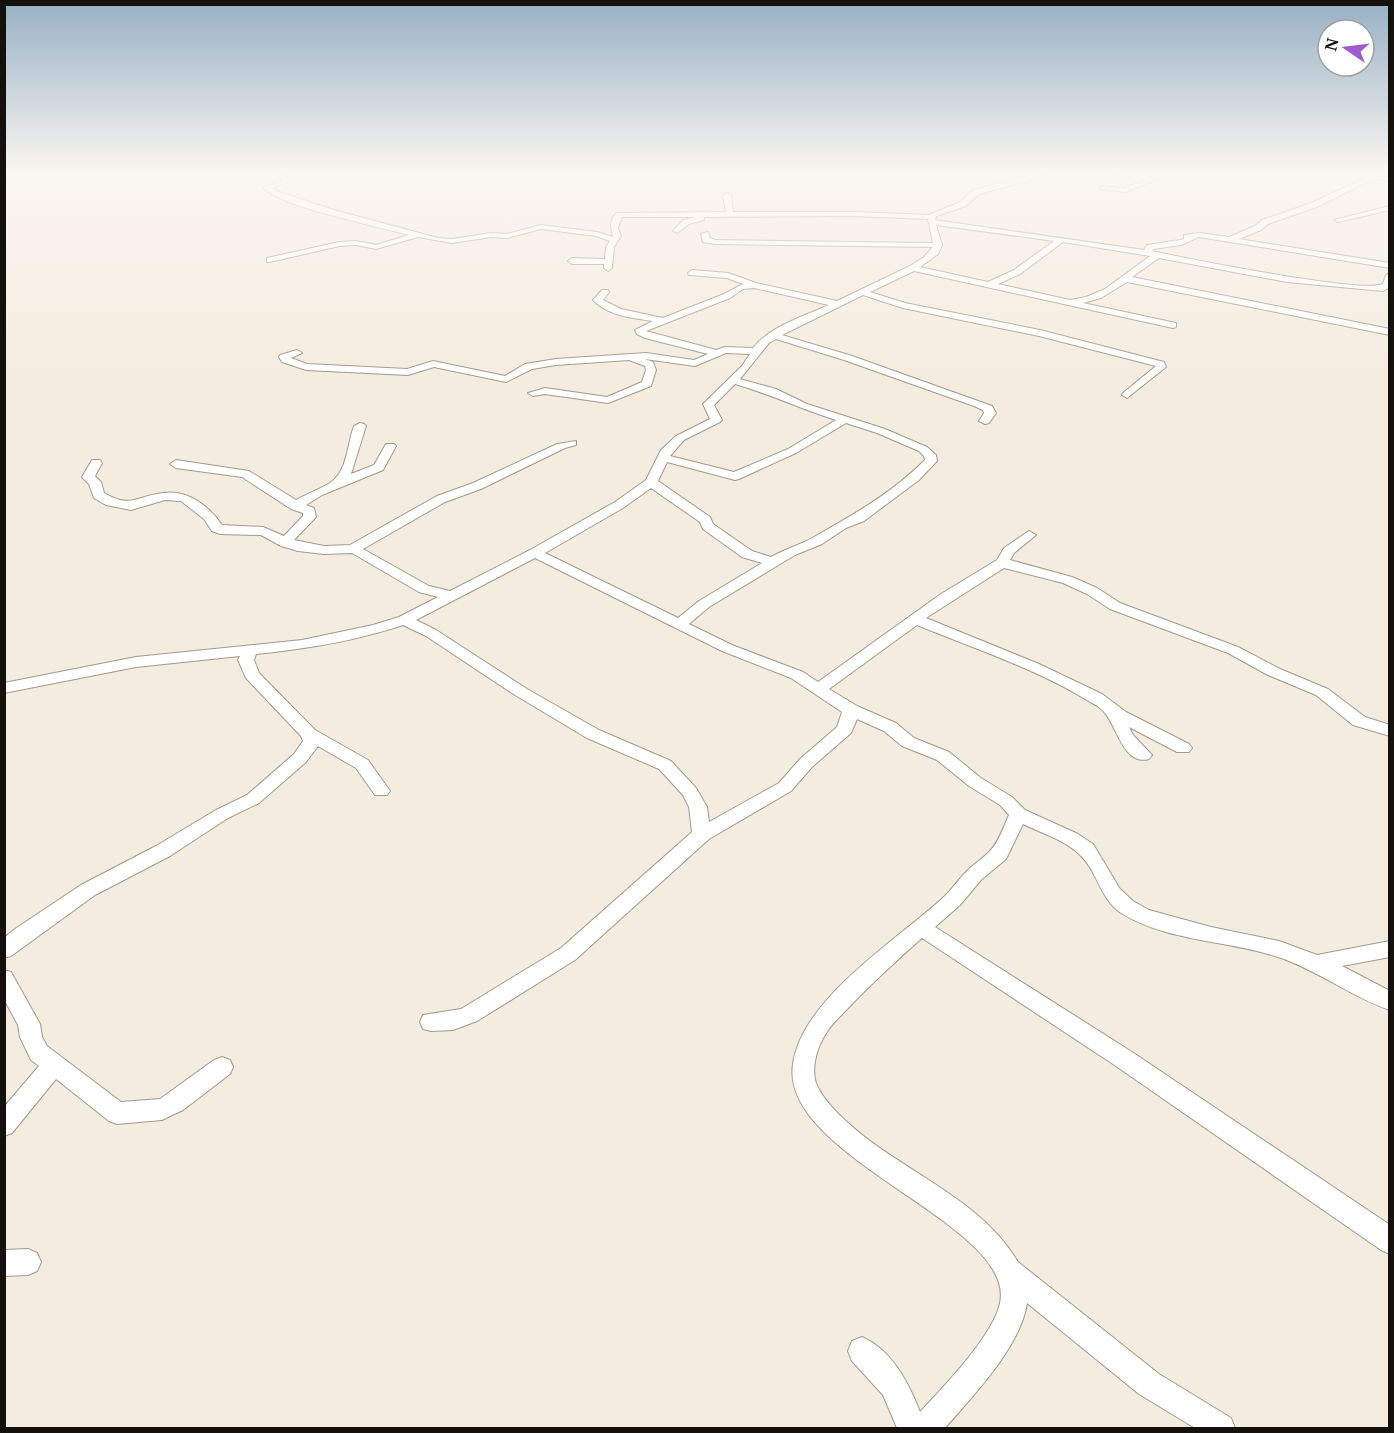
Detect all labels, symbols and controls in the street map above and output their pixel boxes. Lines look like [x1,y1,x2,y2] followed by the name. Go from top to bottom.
[1316,18,1376,78] north arrow
[1319,35,1344,53] text: N

